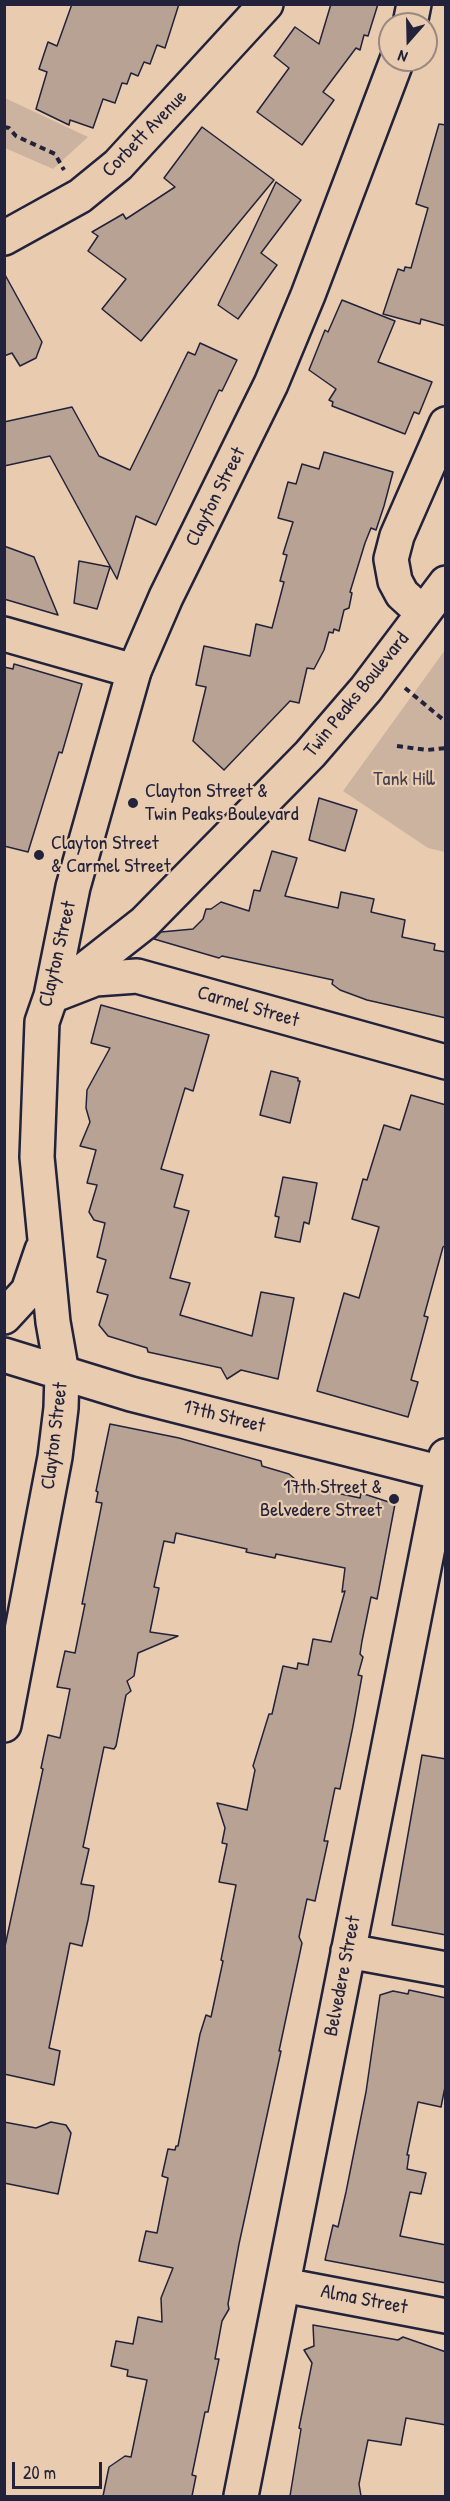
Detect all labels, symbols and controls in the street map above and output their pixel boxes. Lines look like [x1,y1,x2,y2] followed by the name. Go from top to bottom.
[378,12,438,72] north arrow
[395,45,410,69] text: N
[97,85,193,183] street label: Corbett Avenue
[181,444,251,550] street label: Clayton Street
[299,628,415,762] street label: Twin Peaks Boulevard
[373,768,435,792] park label: Tank Hill
[145,780,299,827] place label: Clayton Street & Twin Peaks Boulevard
[126,796,140,810] marker: Clayton Street & Twin Peaks Boulevard
[51,832,171,879] place label: Clayton Street & Carmel Street
[32,848,46,862] marker: Clayton Street & Carmel Street
[34,899,82,1009] street label: Clayton Street
[194,981,302,1033] street label: Carmel Street
[37,1381,73,1491] street label: Clayton Street
[181,1395,267,1439] street label: 17th Street
[260,1476,382,1523] place label: 17th Street & Belvedere Street
[387,1492,401,1506] marker: 17th Street & Belvedere Street
[320,1914,366,2038] street label: Belvedere Street
[319,2280,409,2320] street label: Alma Street
[15,2450,105,2488] scale bar
[23,2460,56,2485] text: 20 m

